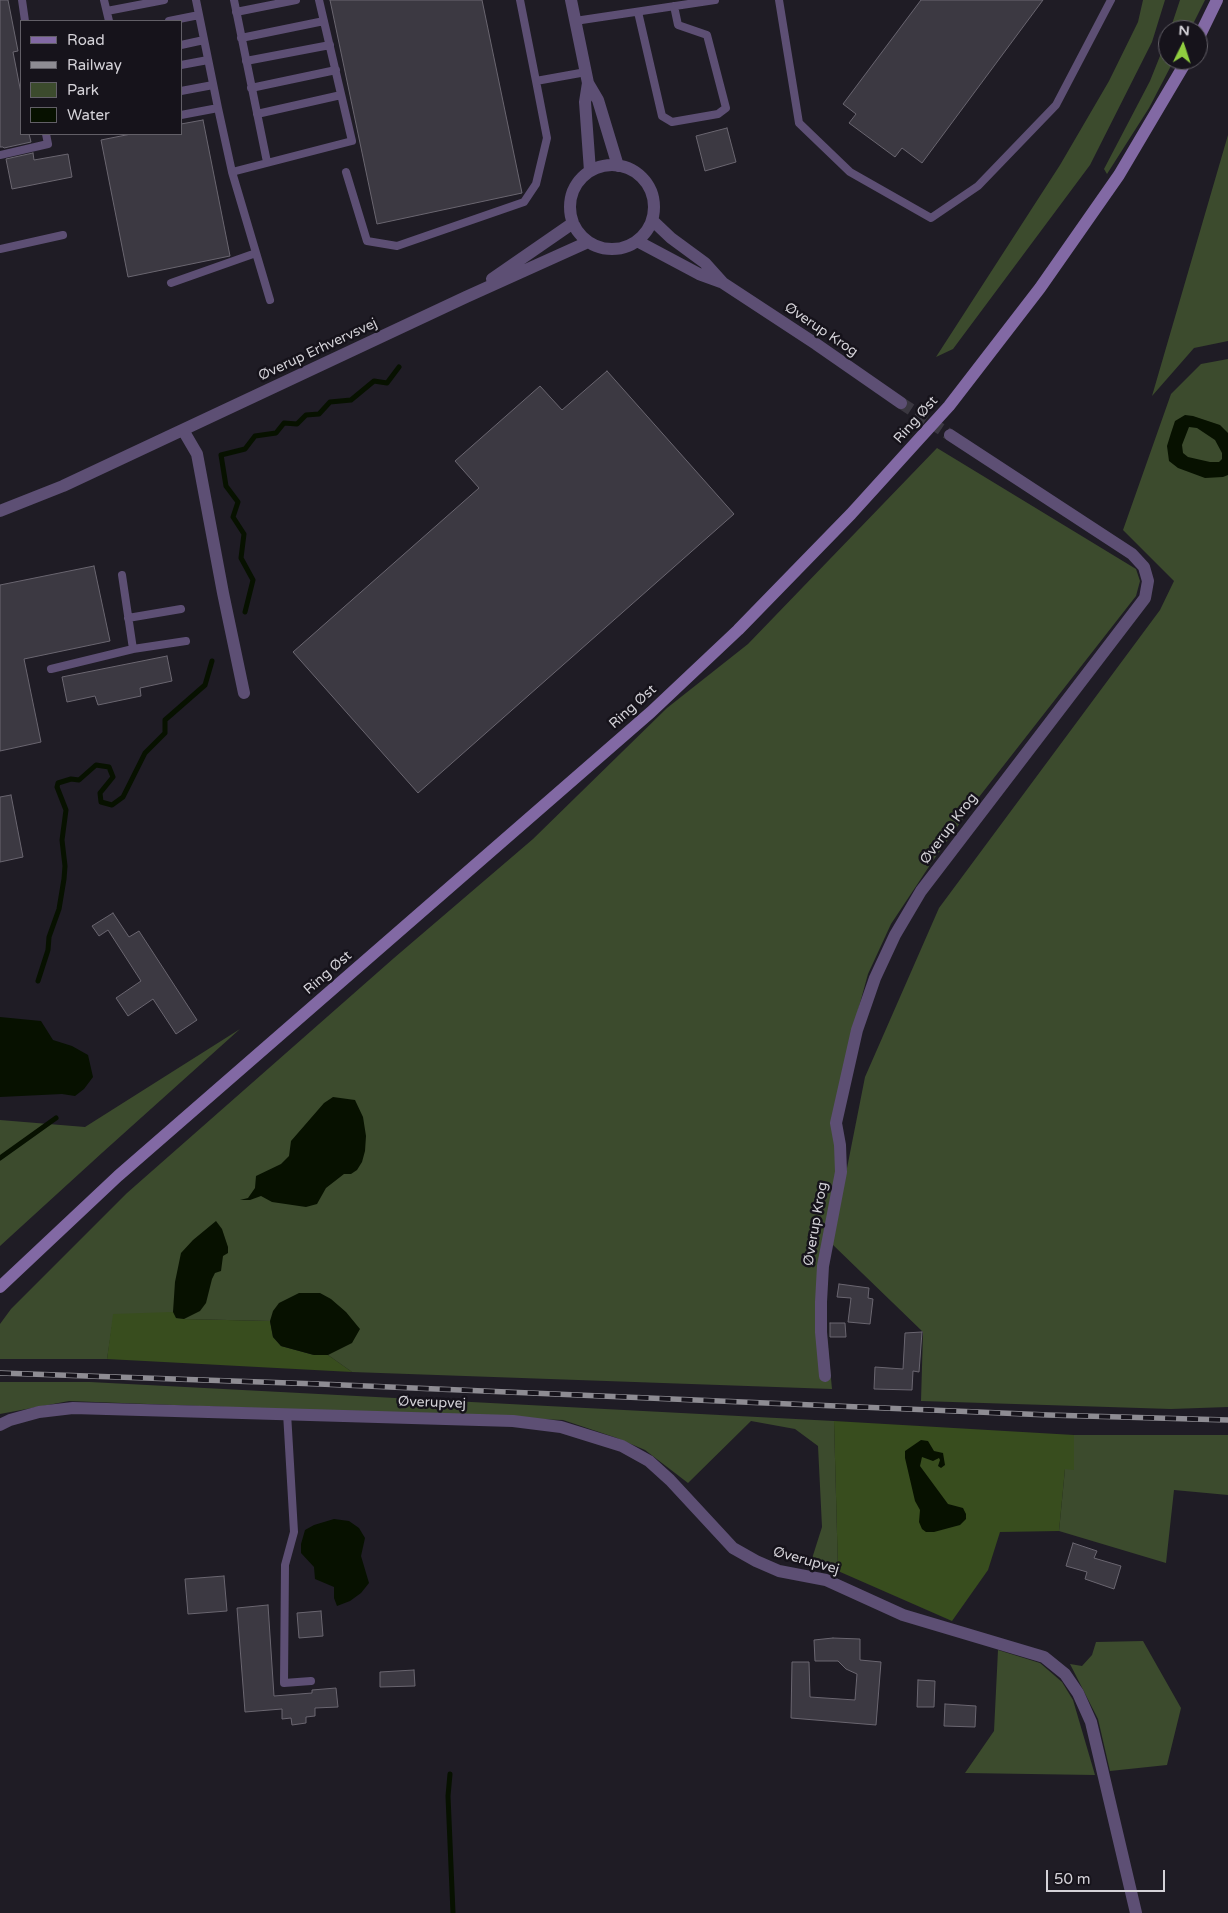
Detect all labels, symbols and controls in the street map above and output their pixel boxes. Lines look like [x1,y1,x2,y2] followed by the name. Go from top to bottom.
[20,20,182,135] legend
[1158,20,1208,70] north arrow
[1178,22,1190,39] text: N
[67,31,105,49] text: Road
[67,56,122,74] text: Railway
[67,81,99,99] text: Park
[67,106,110,124] text: Water
[781,299,861,361] street label: Øverup Krog
[256,315,380,385] street label: Øverup Erhvervsvej
[890,393,942,447] street label: Ring Øst
[606,681,660,733] street label: Ring Øst
[917,790,981,868] street label: Øverup Krog
[301,948,355,998] street label: Ring Øst
[800,1181,832,1267] street label: Øverup Krog
[398,1393,466,1413] street label: Øverupvej
[771,1544,841,1578] street label: Øverupvej
[1048,1860,1167,1892] scale bar
[1054,1870,1091,1888] text: 50 m

